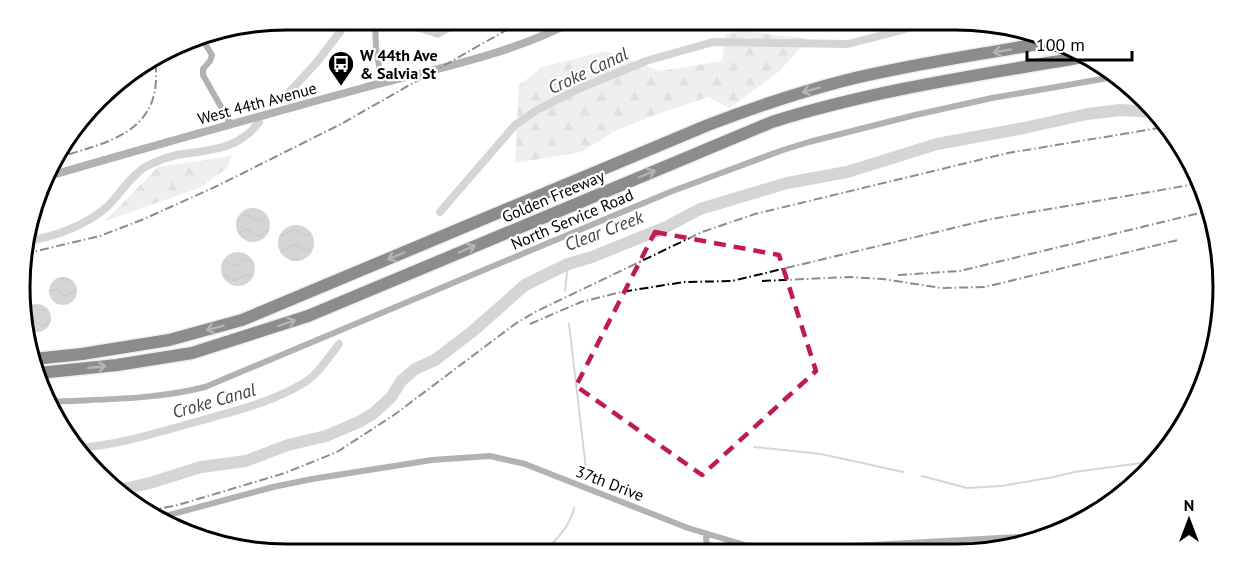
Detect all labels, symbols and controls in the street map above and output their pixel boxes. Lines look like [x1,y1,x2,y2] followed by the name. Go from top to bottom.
[1027,24,1132,62] scale bar
[1036,33,1085,56] text: 100 m
[544,42,632,99] water label: Croke Canal
[360,45,438,83] place label: W 44th Ave & Salvia St
[992,46,1012,57] one-way arrow
[326,49,356,87] bus stop icon: W 44th Ave & Salvia St
[195,77,319,129] street label: West 44th Avenue
[801,85,820,96] one-way arrow
[499,165,608,227] street label: Golden Freeway
[637,168,656,179] one-way arrow
[508,184,636,254] street label: North Service Road
[561,205,647,256] water label: Clear Creek
[458,243,476,254] one-way arrow
[387,252,405,263] one-way arrow
[277,317,296,328] one-way arrow
[206,322,225,334] one-way arrow
[87,361,107,372] one-way arrow
[169,378,258,423] water label: Croke Canal
[573,461,647,505] street label: 37th Drive
[1159,490,1219,550] north arrow
[1184,495,1194,515] text: N

